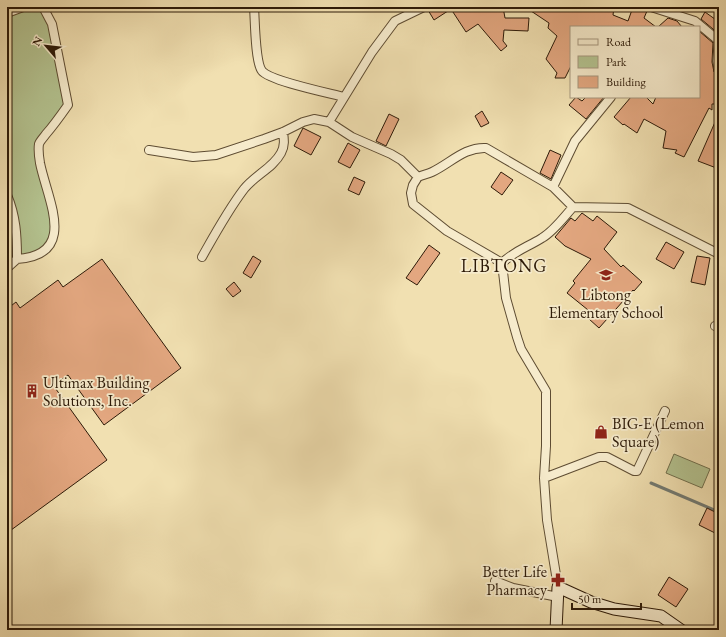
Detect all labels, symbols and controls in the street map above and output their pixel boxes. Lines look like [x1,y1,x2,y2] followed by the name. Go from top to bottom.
[26,26,66,66] north arrow
[570,26,700,98] legend
[29,34,45,49] text: N
[606,34,632,50] text: Road
[606,54,627,70] text: Park
[606,74,647,90] text: Building
[461,254,547,277] district label: LIBTONG
[598,267,614,283] school or university icon: Libtong Elementary School
[549,284,664,323] place label: Libtong Elementary School
[43,372,151,411] place label: Ultimax Building Solutions, Inc.
[24,383,40,399] building icon: Ultimax Building Solutions, Inc.
[612,413,705,452] place label: BIG-E (Lemon Square)
[593,424,609,440] shop icon: BIG-E (Lemon Square)
[482,561,548,600] place label: Better Life Pharmacy
[550,572,566,588] pharmacy icon: Better Life Pharmacy
[572,585,641,611] scale bar
[578,591,602,607] text: 50 m

